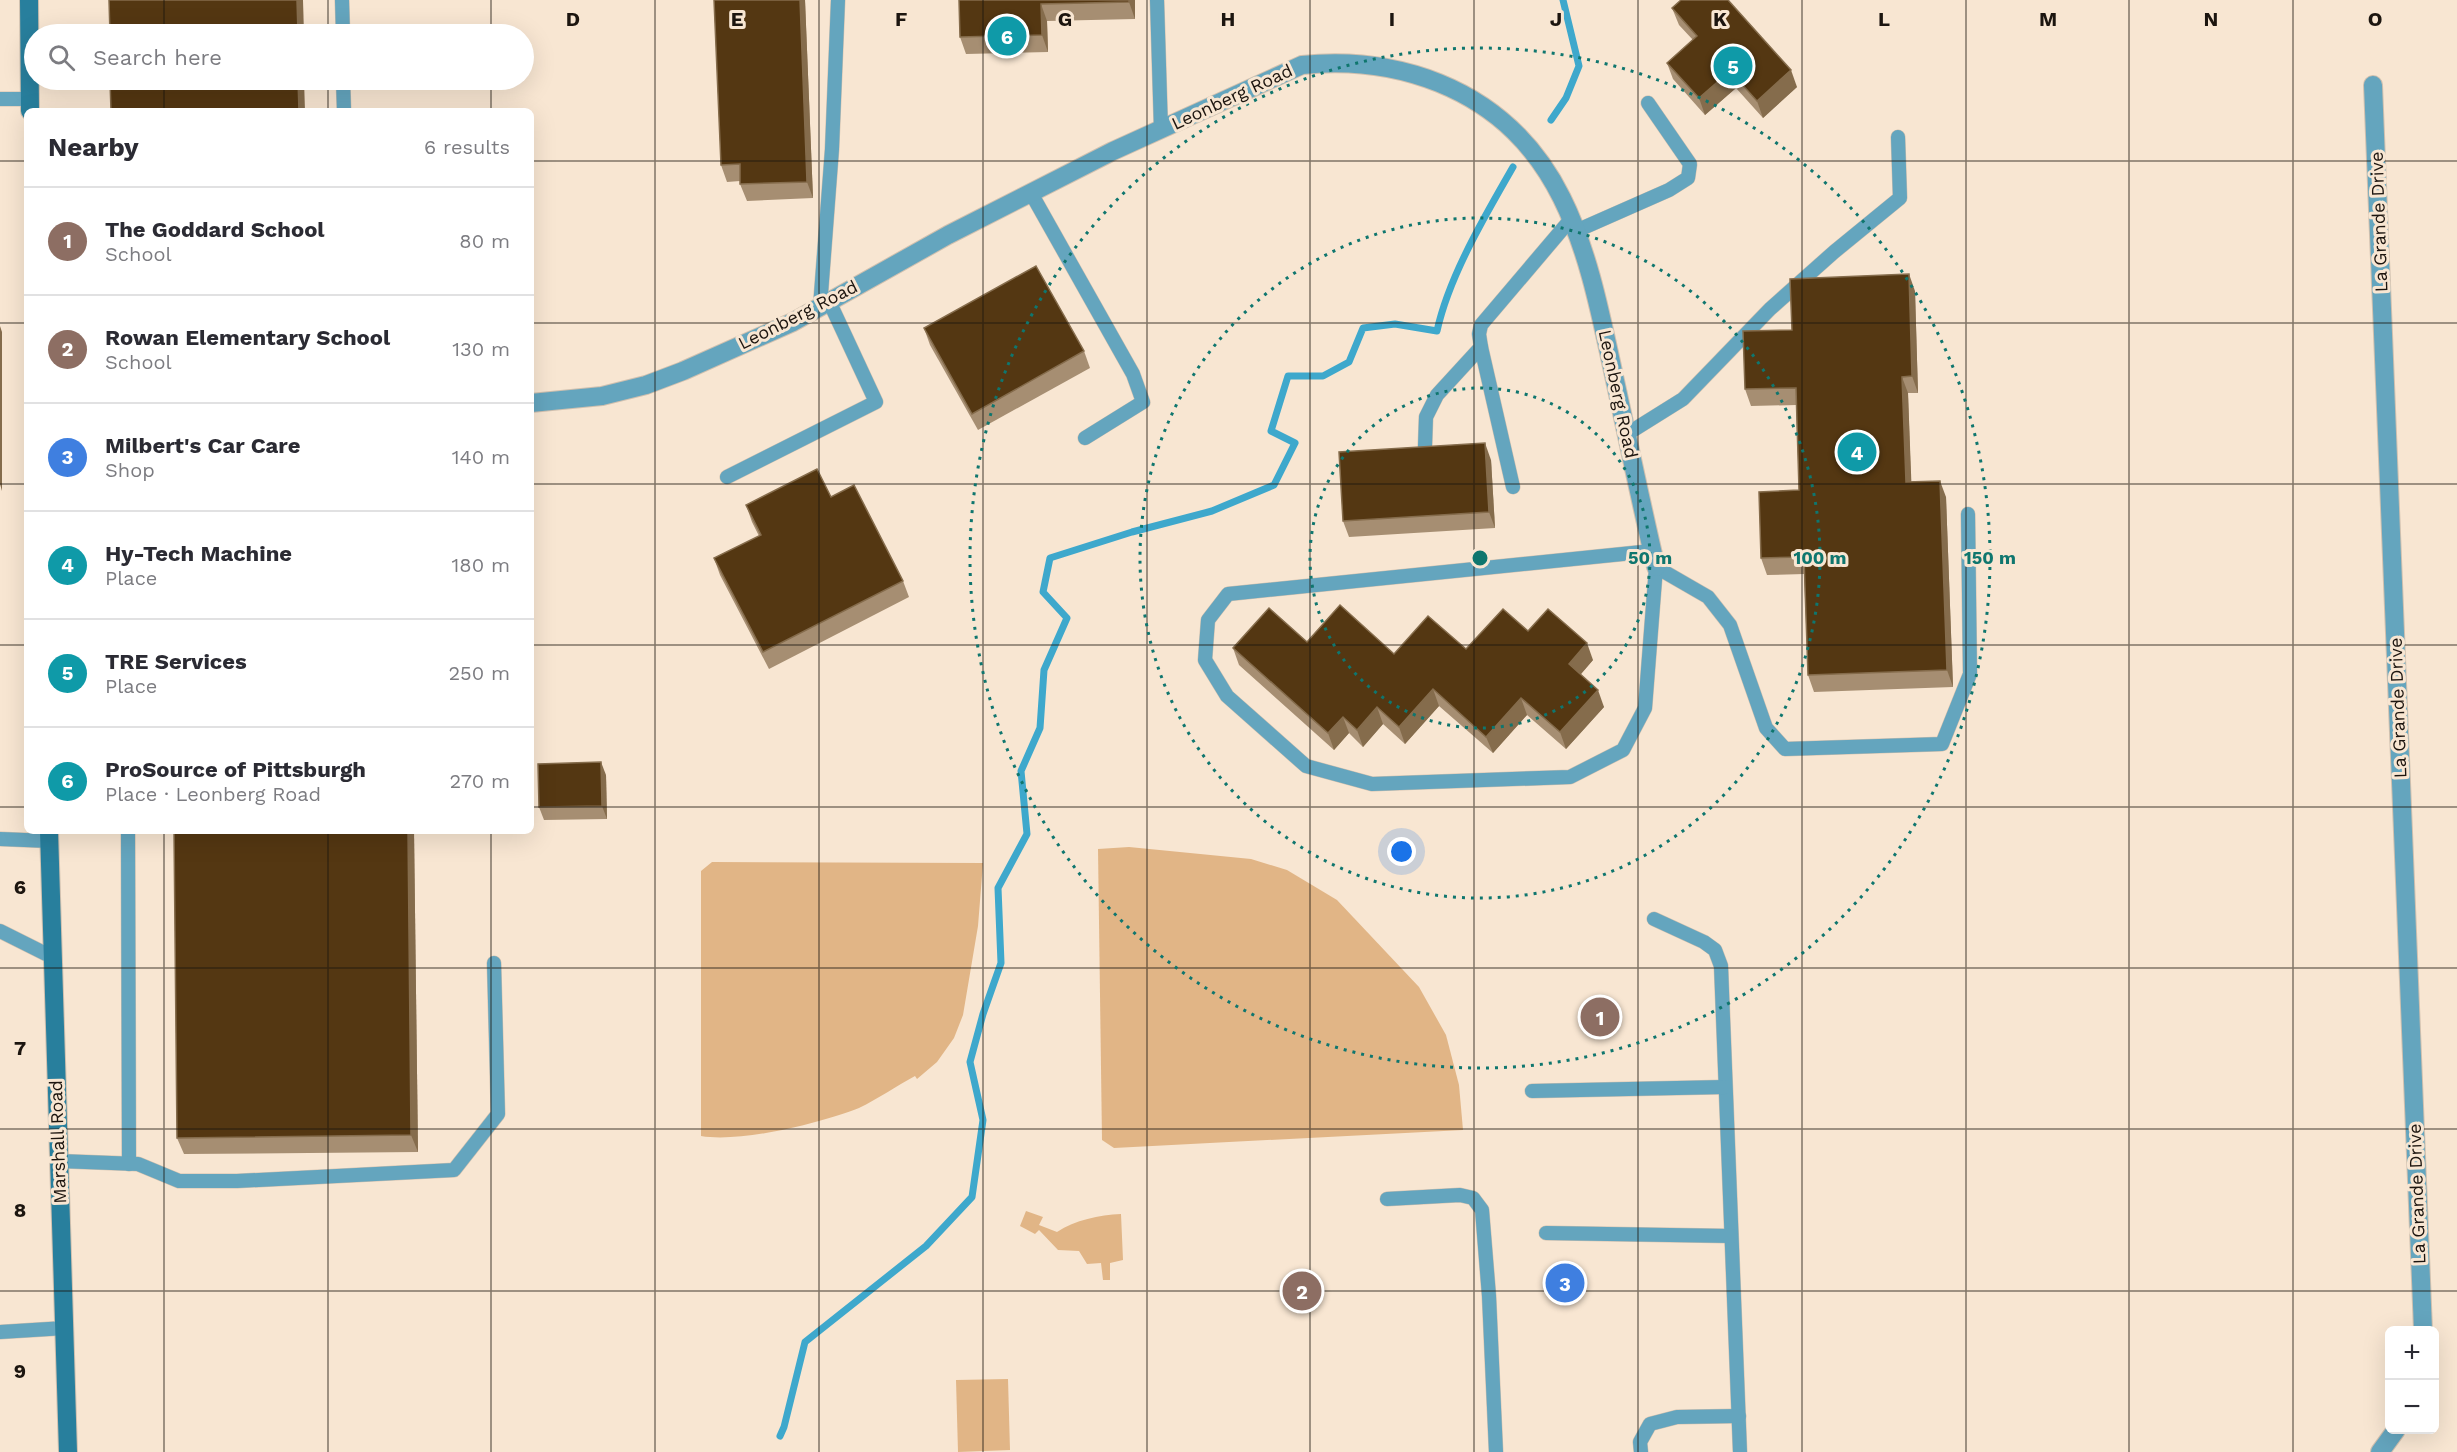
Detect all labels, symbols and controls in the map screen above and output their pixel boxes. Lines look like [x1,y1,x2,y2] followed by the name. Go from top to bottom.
[566,7,580,31] text: D
[731,7,743,31] text: E
[895,7,907,31] text: F
[1058,7,1072,31] text: G
[1221,7,1235,31] text: H
[1389,7,1395,31] text: I
[1550,7,1562,31] text: J
[1713,7,1727,31] text: K
[1878,7,1890,31] text: L
[2039,7,2057,31] text: M
[2204,7,2218,31] text: N
[2368,7,2382,31] text: O
[988,14,1026,58] pin: 6
[24,24,534,90] search box
[45,41,78,74] icon: search
[1714,44,1752,88] pin: 5
[93,45,222,70] text: Search here
[1168,59,1296,134] street label: Leonberg Road
[48,132,139,162] text: Nearby
[424,135,510,159] text: 6 results
[2366,151,2391,293] street label: La Grande Drive
[105,217,325,242] text: The Goddard School
[63,229,72,253] text: 1
[459,229,510,253] text: 80 m
[105,242,172,266] text: School
[735,275,861,354] street label: Leonberg Road
[105,325,390,350] text: Rowan Elementary School
[1595,328,1642,460] street label: Leonberg Road
[62,337,73,361] text: 2
[452,337,510,361] text: 130 m
[105,350,172,374] text: School
[1838,430,1876,474] pin: 4
[105,433,300,458] text: Milbert's Car Care
[62,445,73,469] text: 3
[452,445,510,469] text: 140 m
[105,458,155,482] text: Shop
[105,541,292,566] text: Hy-Tech Machine
[1628,547,1672,568] text: 50 m
[1793,547,1847,568] text: 100 m
[1964,547,2016,568] text: 150 m
[1470,548,1490,568] centre of rings
[61,553,74,577] text: 4
[452,553,510,577] text: 180 m
[105,566,157,590] text: Place
[2385,637,2410,779] street label: La Grande Drive
[105,649,247,674] text: TRE Services
[62,661,73,685] text: 5
[448,661,510,685] text: 250 m
[105,674,157,698] text: Place
[105,757,366,782] text: ProSource of Pittsburgh
[61,769,74,793] text: 6
[450,769,510,793] text: 270 m
[105,782,321,806] text: Place · Leonberg Road
[1387,837,1416,866] your location
[14,875,26,899] text: 6
[1580,994,1620,1040] pin: 1
[14,1036,26,1060] text: 7
[45,1080,70,1204] street label: Marshall Road
[2404,1123,2429,1265] street label: La Grande Drive
[14,1198,26,1222] text: 8
[1546,1260,1584,1306] pin: 3
[1282,1268,1322,1314] pin: 2
[2385,1326,2439,1434] map controls
[2385,1326,2439,1380] button: +
[14,1359,26,1383] text: 9
[2385,1380,2439,1434] button: −

